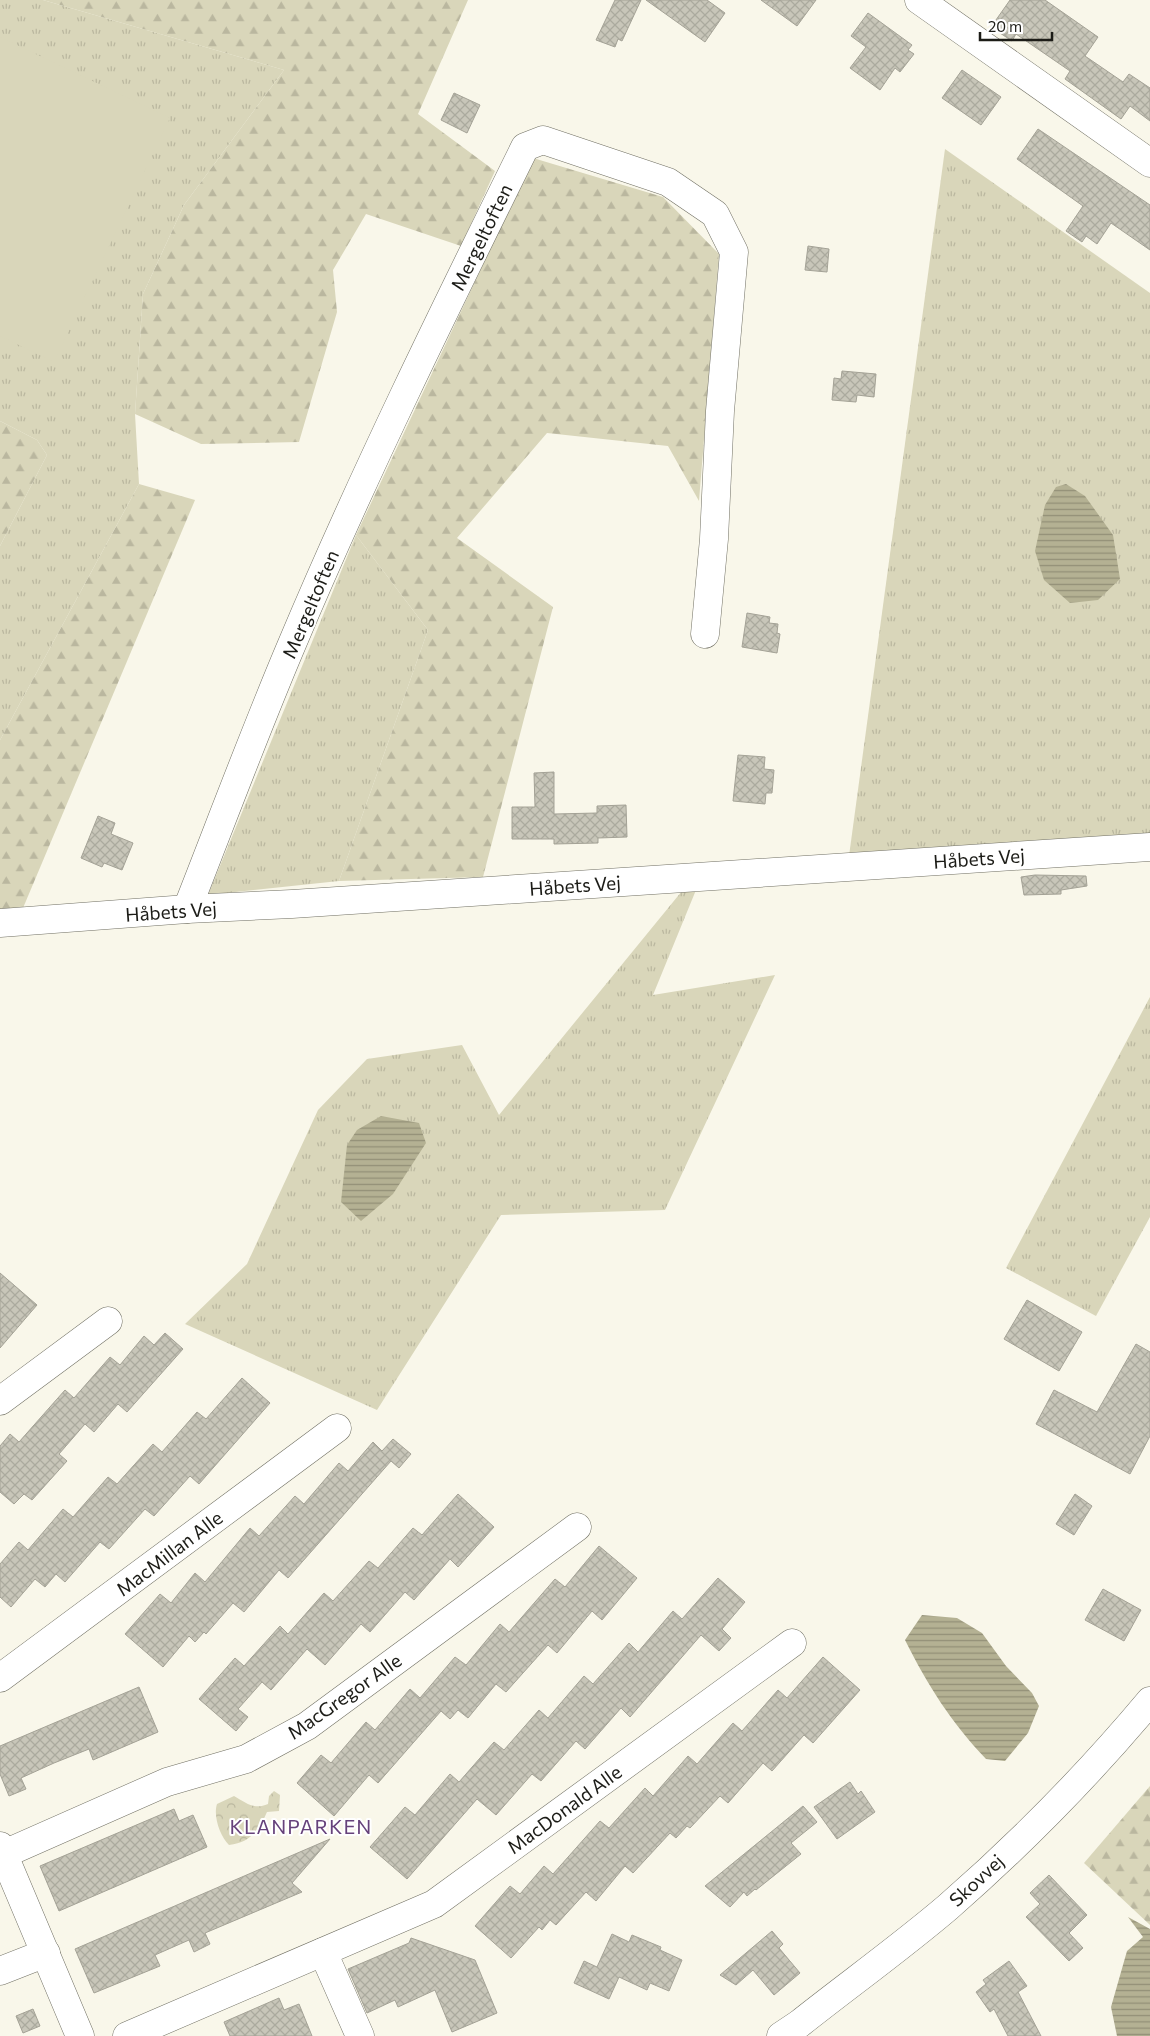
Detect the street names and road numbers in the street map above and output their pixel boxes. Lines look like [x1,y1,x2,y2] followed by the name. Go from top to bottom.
[445,180,517,294] street label: Mergeltoften
[277,546,343,662] street label: Mergeltoften
[932,843,1026,873] street label: Håbets Vej
[528,870,622,900] street label: Håbets Vej
[124,896,218,926] street label: Håbets Vej
[111,1506,227,1600] street label: MacMillan Alle
[283,1648,405,1744] street label: MacGregor Alle
[502,1760,626,1858] street label: MacDonald Alle
[944,1849,1008,1911] street label: Skovvej

